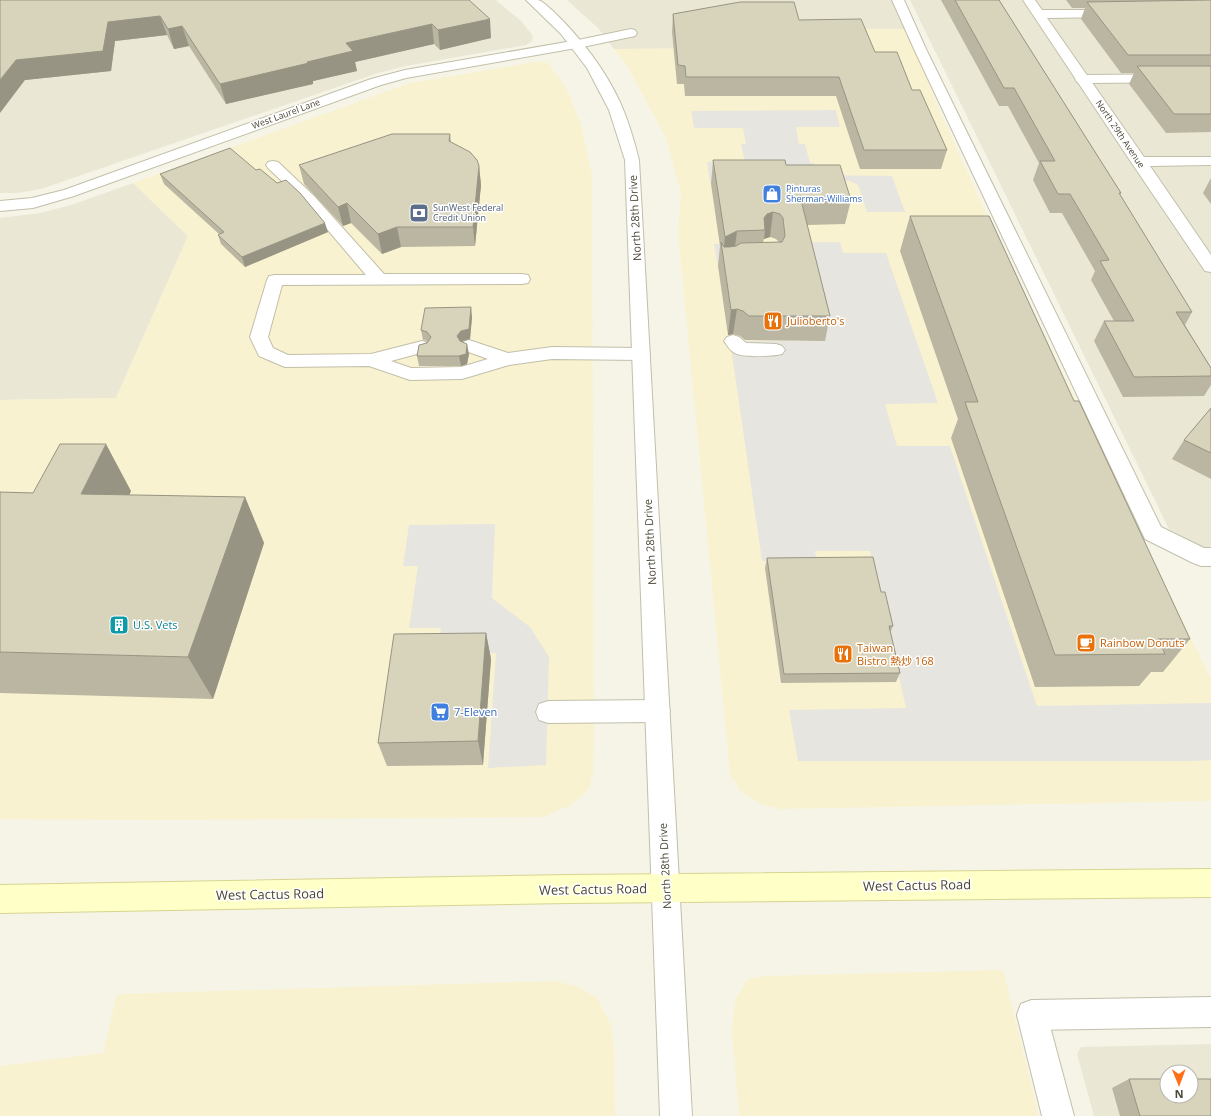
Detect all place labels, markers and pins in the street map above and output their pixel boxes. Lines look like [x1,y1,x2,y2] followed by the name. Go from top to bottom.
[786,182,862,205] place label: Pinturas Sherman-Williams
[761,183,783,205] shop icon: Pinturas Sherman-Williams
[433,201,503,224] place label: SunWest Federal Credit Union
[408,202,430,224] bank icon: SunWest Federal Credit Union
[762,310,784,332] restaurant icon: Julioberto's
[786,313,844,328] place label: Julioberto's
[108,614,130,636] building icon: U.S. Vets
[133,617,178,632] place label: U.S. Vets
[1075,632,1097,654] cafe icon: Rainbow Donuts
[1100,635,1184,650] place label: Rainbow Donuts
[857,640,934,668] place label: Taiwan Bistro 熱炒 168
[832,643,854,665] restaurant icon: Taiwan Bistro 熱炒 168
[429,701,451,723] supermarket icon: 7-Eleven
[454,704,497,719] place label: 7-Eleven

